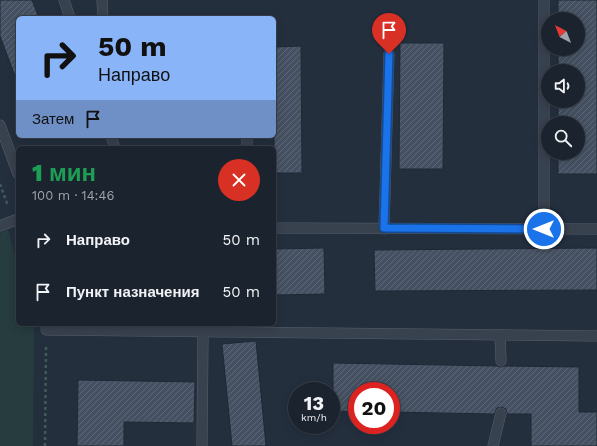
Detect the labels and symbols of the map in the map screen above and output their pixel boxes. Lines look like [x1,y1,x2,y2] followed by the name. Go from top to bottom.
[541,12,585,56] north arrow
[372,13,406,54] pin
[523,208,565,250] position arrow
[348,382,400,434] speed limit sign: 20

